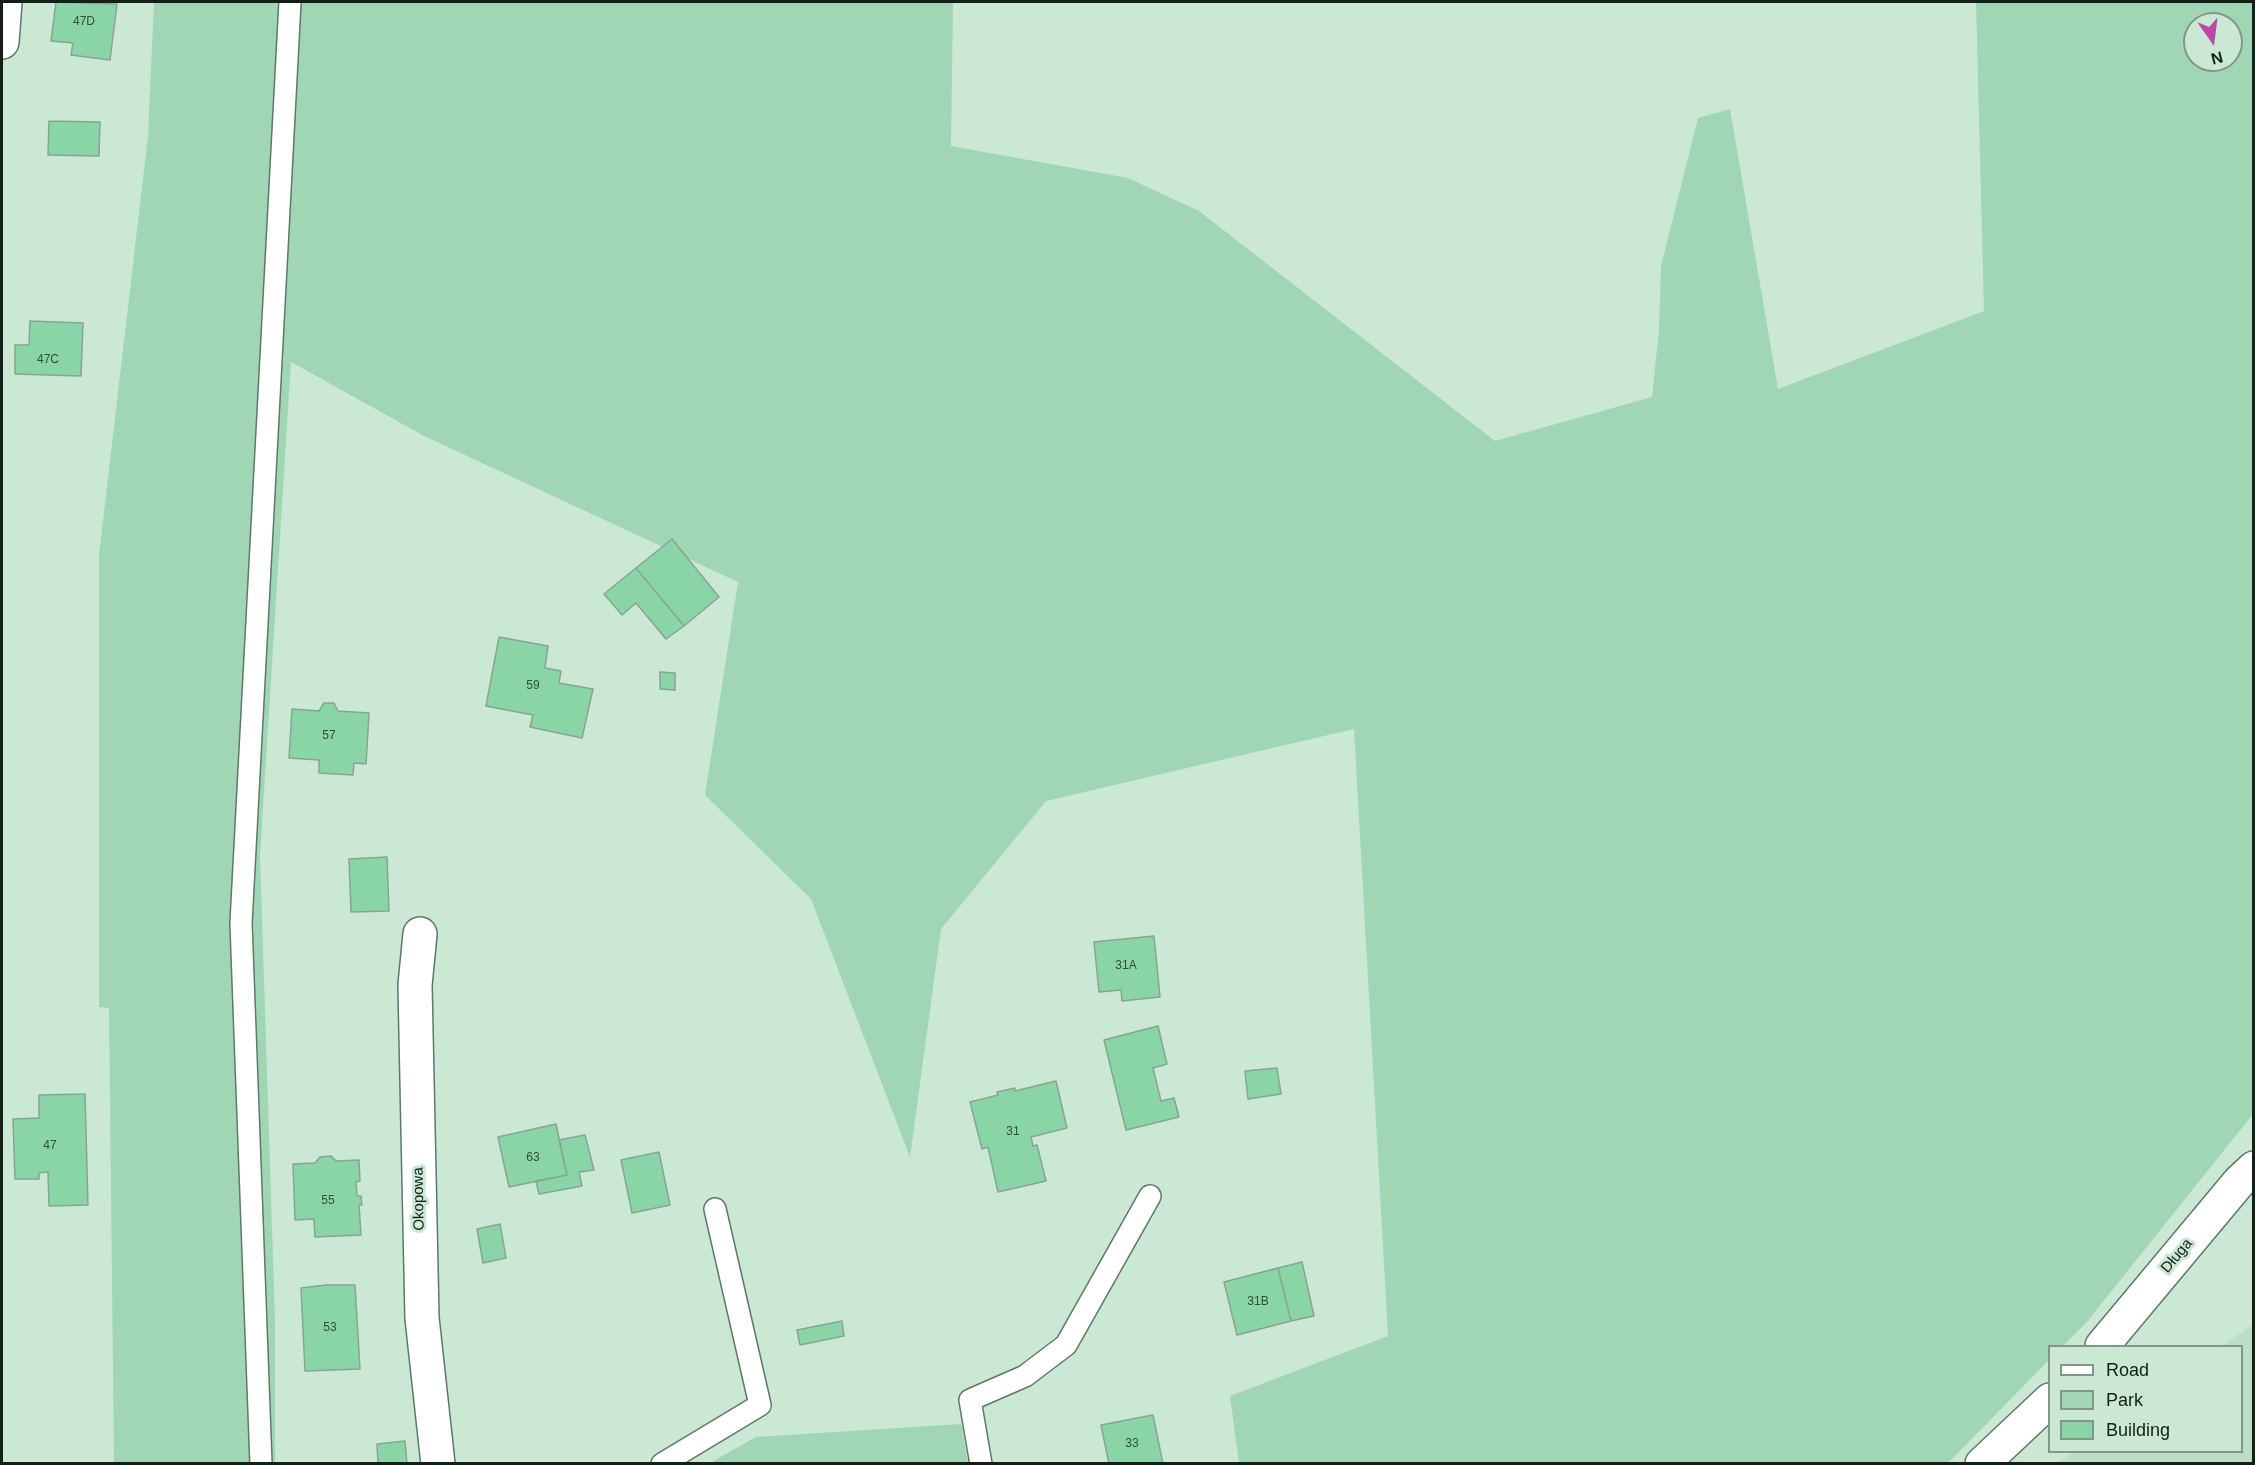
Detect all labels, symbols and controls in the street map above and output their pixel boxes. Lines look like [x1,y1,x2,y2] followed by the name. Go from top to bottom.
[2183,12,2243,72] north arrow
[73,15,95,29] house number: 47D
[2209,48,2225,68] text: N
[37,353,59,367] house number: 47C
[526,679,540,693] house number: 59
[322,729,336,743] house number: 57
[1115,959,1137,973] house number: 31A
[1006,1125,1020,1139] house number: 31
[43,1139,57,1153] house number: 47
[526,1151,540,1165] house number: 63
[409,1167,429,1231] street label: Okopowa
[321,1194,335,1208] house number: 55
[2158,1235,2196,1277] street label: Długa
[1247,1295,1269,1309] house number: 31B
[323,1321,337,1335] house number: 53
[2048,1345,2243,1453] legend
[2106,1360,2149,1380] text: Road
[2106,1390,2143,1410] text: Park
[2106,1420,2170,1440] text: Building
[1125,1437,1139,1451] house number: 33

